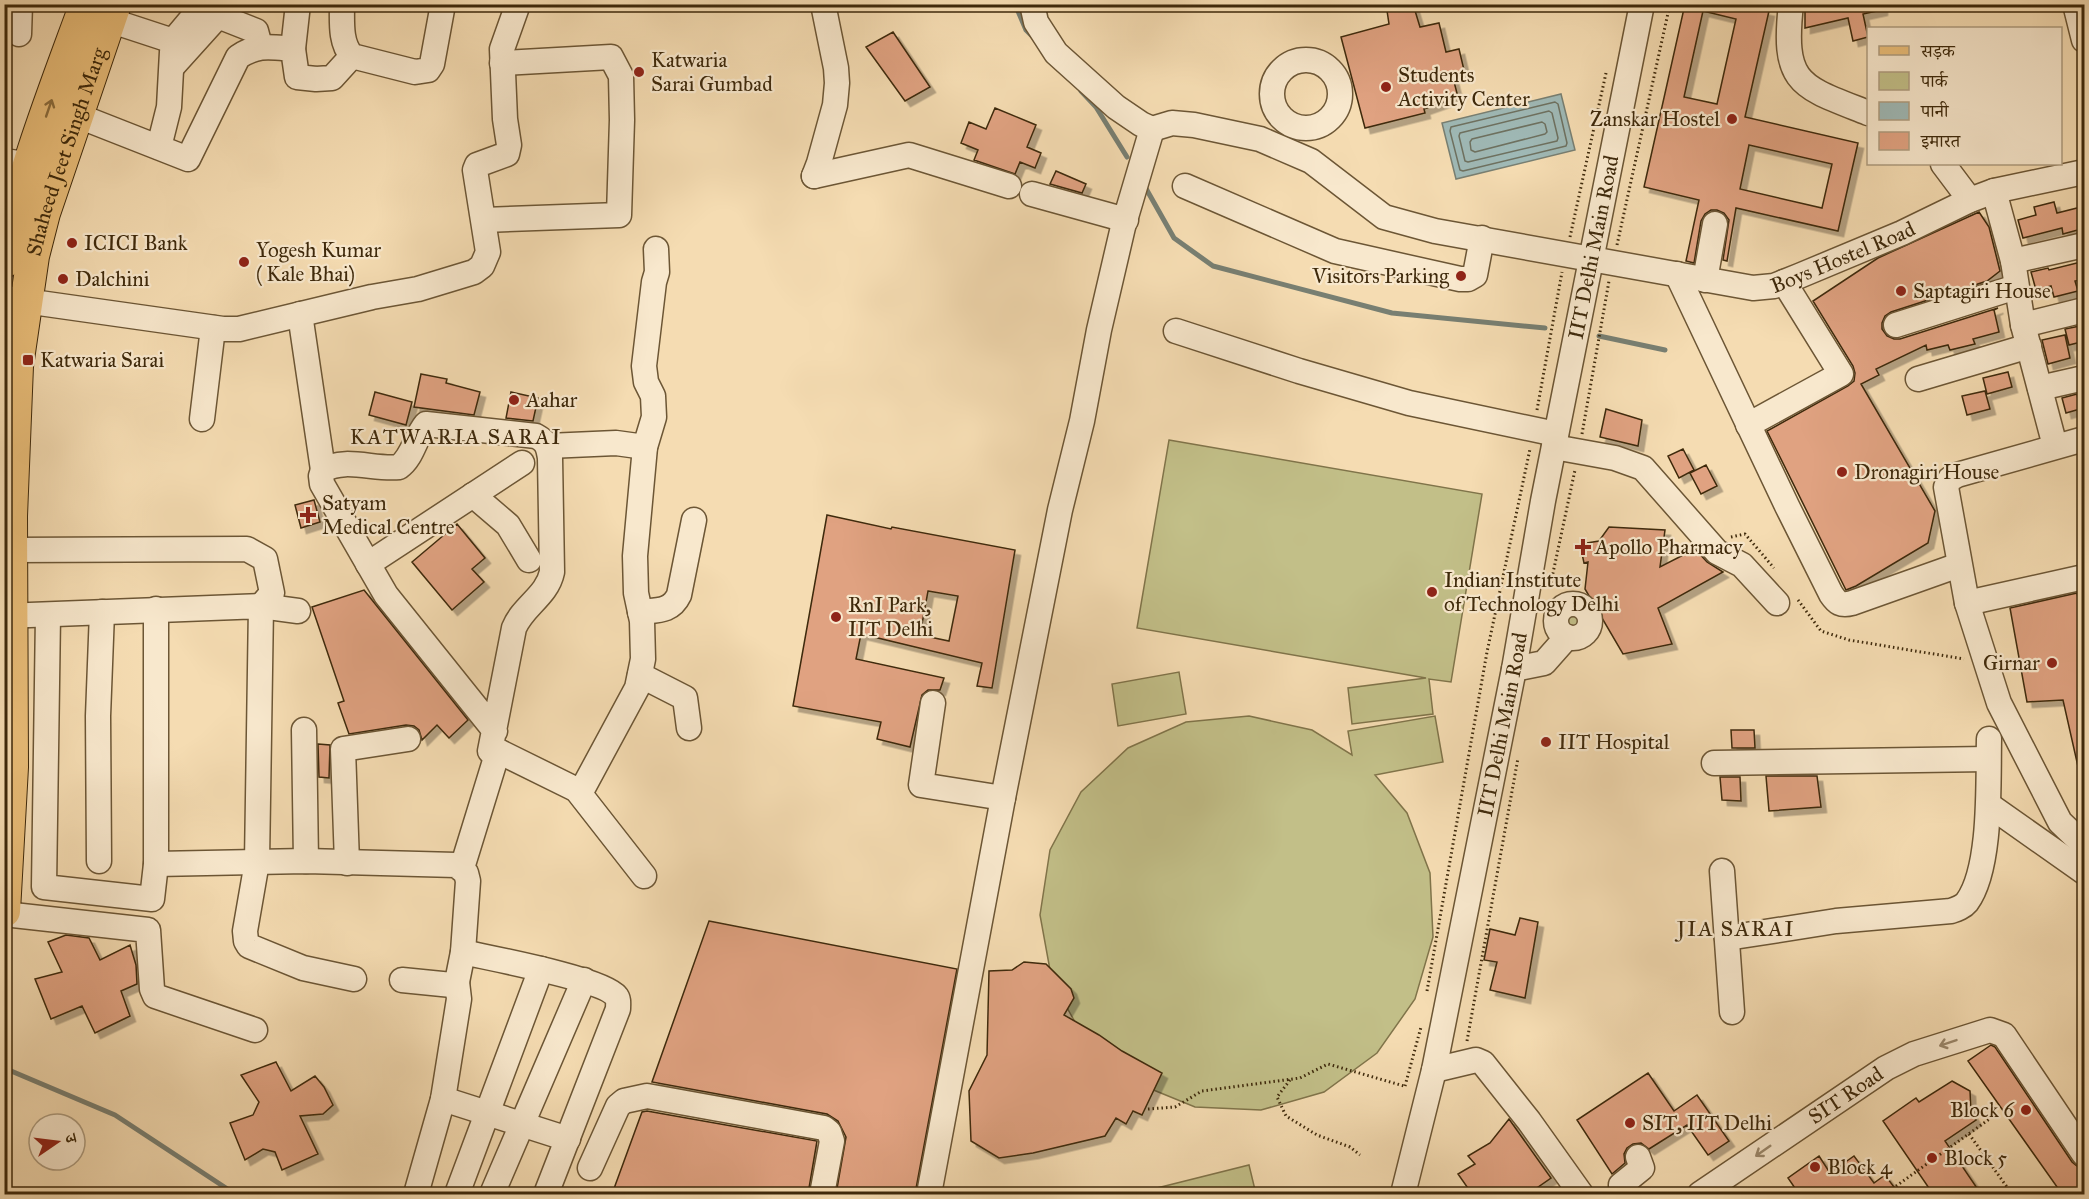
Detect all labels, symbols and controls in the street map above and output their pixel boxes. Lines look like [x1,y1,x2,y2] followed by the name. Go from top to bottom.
[1867,27,2062,165] legend
[1920,40,1956,62] text: सड़क
[21,44,112,259] street label: Shaheed Jeet Singh Marg
[651,47,773,97] place label: Katwaria Sarai Gumbad
[1397,62,1530,112] place label: Students Activity Center
[632,65,646,79] marker: Katwaria Sarai Gumbad
[1920,70,1949,92] text: पार्क
[1379,80,1393,94] marker: Students Activity Center
[44,99,55,118] one-way arrow
[1920,100,1950,122] text: पानी
[1590,106,1720,132] place label: Zanskar Hostel
[1725,112,1739,126] marker: Zanskar Hostel
[1920,130,1961,152] text: इमारत
[1563,153,1625,341] street label: IIT Delhi Main Road
[1767,215,1920,299] street label: Boys Hostel Road
[84,230,188,256] place label: ICICI Bank
[65,236,79,250] marker: ICICI Bank
[256,237,381,287] place label: Yogesh Kumar ( Kale Bhai)
[237,255,251,269] marker: Yogesh Kumar ( Kale Bhai)
[1311,263,1449,289] place label: Visitors Parking
[75,266,150,292] place label: Dalchini
[1454,269,1468,283] marker: Visitors Parking
[56,272,70,286] marker: Dalchini
[1913,278,2051,304] place label: Saptagiri House
[1894,284,1908,298] marker: Saptagiri House
[40,347,164,373] place label: Katwaria Sarai
[21,353,35,367] marker: Katwaria Sarai
[525,387,578,413] place label: Aahar
[507,393,521,407] marker: Aahar
[350,423,562,450] district label: KATWARIA SARAI
[1854,459,2000,485] place label: Dronagiri House
[1835,465,1849,479] marker: Dronagiri House
[322,490,455,540] place label: Satyam Medical Centre
[299,506,317,524] marker: Satyam Medical Centre
[1594,534,1744,560] place label: Apollo Pharmacy
[1576,540,1590,554] marker: Apollo Pharmacy
[1444,567,1619,617] place label: Indian Institute of Technology Delhi
[1425,585,1439,599] marker: Indian Institute of Technology Delhi
[848,592,934,642] place label: RnI Park, IIT Delhi
[829,610,843,624] marker: RnI Park, IIT Delhi
[1472,630,1533,819] street label: IIT Delhi Main Road
[1983,650,2040,676] place label: Girnar
[2045,656,2059,670] marker: Girnar
[1558,729,1670,755] place label: IIT Hospital
[1539,735,1553,749] marker: IIT Hospital
[1675,915,1795,942] district label: JIA SARAI
[1939,1038,1958,1049] one-way arrow
[1803,1060,1888,1130] street label: SIT Road
[1950,1097,2015,1123] place label: Block 6
[2019,1103,2033,1117] marker: Block 6
[1642,1110,1772,1136] place label: SIT, IIT Delhi
[27,1112,87,1172] north arrow
[1623,1116,1637,1130] marker: SIT, IIT Delhi
[61,1131,82,1147] text: उ
[1755,1145,1772,1157] one-way arrow
[1944,1145,2007,1171] place label: Block 5
[1925,1151,1939,1165] marker: Block 5
[1827,1154,1893,1180] place label: Block 4
[1808,1160,1822,1174] marker: Block 4

